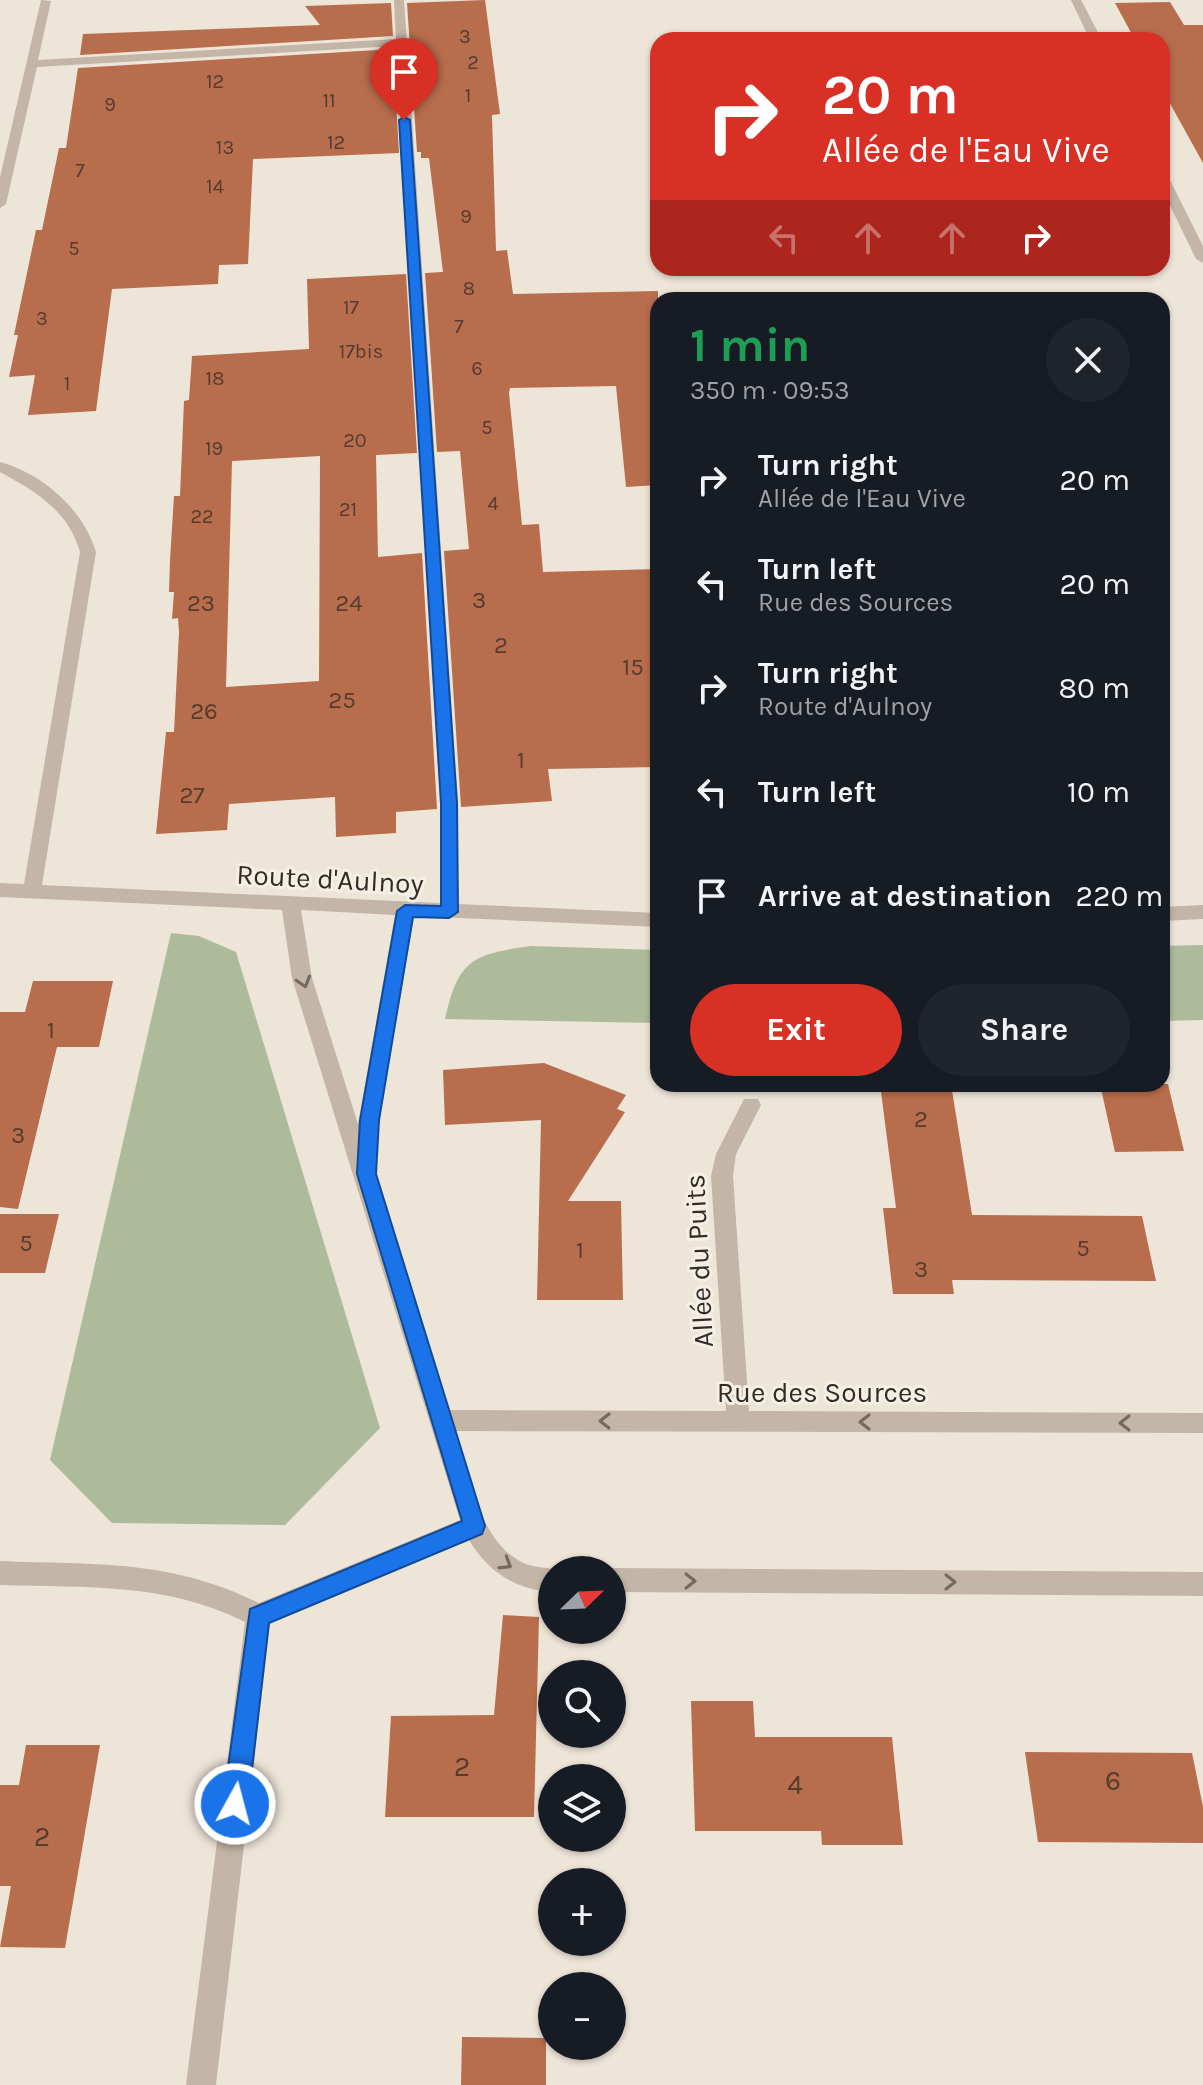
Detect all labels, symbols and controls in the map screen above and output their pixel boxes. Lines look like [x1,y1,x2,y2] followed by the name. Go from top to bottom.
[459,25,471,48] house number: 3
[370,38,438,120] pin
[382,50,426,94] icon: arrive
[467,51,479,74] house number: 2
[822,62,959,127] text: 20 m
[690,64,794,168] icon: right
[206,70,224,93] house number: 12
[465,84,471,107] house number: 1
[322,89,336,112] house number: 11
[104,93,116,116] house number: 9
[822,129,1110,171] text: Allée de l'Eau Vive
[327,131,345,154] house number: 12
[216,136,234,159] house number: 13
[75,159,85,182] house number: 7
[206,175,224,198] house number: 14
[460,205,472,228] house number: 9
[762,216,806,260] icon: left
[846,216,890,260] icon: ahead
[930,216,974,260] icon: ahead
[1014,216,1058,260] icon: right
[68,237,80,260] house number: 5
[463,277,475,300] house number: 8
[343,296,360,319] house number: 17
[36,307,48,330] house number: 3
[454,315,464,338] house number: 7
[690,317,810,373] text: 1 min
[1046,318,1130,402] button: close
[339,340,383,363] house number: 17bis
[471,357,483,380] house number: 6
[206,367,224,390] house number: 18
[64,372,70,395] house number: 1
[690,375,849,406] text: 350 m · 09:53
[481,416,493,439] house number: 5
[343,429,367,452] house number: 20
[205,437,223,460] house number: 19
[758,447,898,483] text: Turn right
[690,458,734,502] icon: right
[1060,462,1130,498] text: 20 m
[758,483,966,514] text: Allée de l'Eau Vive
[487,492,499,515] house number: 4
[339,498,357,521] house number: 21
[190,505,214,528] house number: 22
[758,551,876,587] text: Turn left
[690,562,734,606] icon: left
[1060,566,1130,602] text: 20 m
[472,586,486,614] house number: 3
[758,587,953,618] text: Rue des Sources
[187,589,215,617] house number: 23
[335,589,363,617] house number: 24
[494,631,508,659] house number: 2
[622,653,644,681] house number: 15
[758,655,898,691] text: Turn right
[690,666,734,710] icon: right
[1059,670,1130,706] text: 80 m
[328,686,356,714] house number: 25
[758,691,932,722] text: Route d'Aulnoy
[190,697,218,725] house number: 26
[517,746,525,774] house number: 1
[690,770,734,814] icon: left
[758,774,876,810] text: Turn left
[1067,774,1130,810] text: 10 m
[179,781,205,809] house number: 27
[236,858,424,900] street label: Route d'Aulnoy
[690,874,734,918] icon: arrive
[758,878,1052,914] text: Arrive at destination
[1076,878,1163,914] text: 220 m
[295,975,311,989] one-way arrow
[690,984,902,1076] button: Exit
[918,984,1130,1076] button: Share
[47,1016,55,1044] house number: 1
[914,1105,928,1133] house number: 2
[11,1121,25,1149] house number: 3
[678,1174,720,1348] street label: Allée du Puits
[19,1229,33,1257] house number: 5
[1076,1234,1090,1262] house number: 5
[576,1236,584,1264] house number: 1
[914,1255,928,1283] house number: 3
[717,1376,927,1409] street label: Rue des Sources
[598,1412,611,1430] one-way arrow
[858,1413,871,1431] one-way arrow
[1118,1414,1131,1432] one-way arrow
[497,1554,511,1569] one-way arrow
[538,1556,626,1644] north arrow
[538,1556,626,2060] map controls
[684,1572,697,1590] one-way arrow
[944,1573,957,1591] one-way arrow
[538,1660,626,1748] button: search
[454,1750,470,1783] house number: 2
[193,1762,277,1846] position arrow
[538,1764,626,1852] button: layers
[1105,1764,1121,1797] house number: 6
[787,1768,803,1801] house number: 4
[34,1820,50,1853] house number: 2
[538,1868,626,1956] button: +
[538,1972,626,2060] button: −

